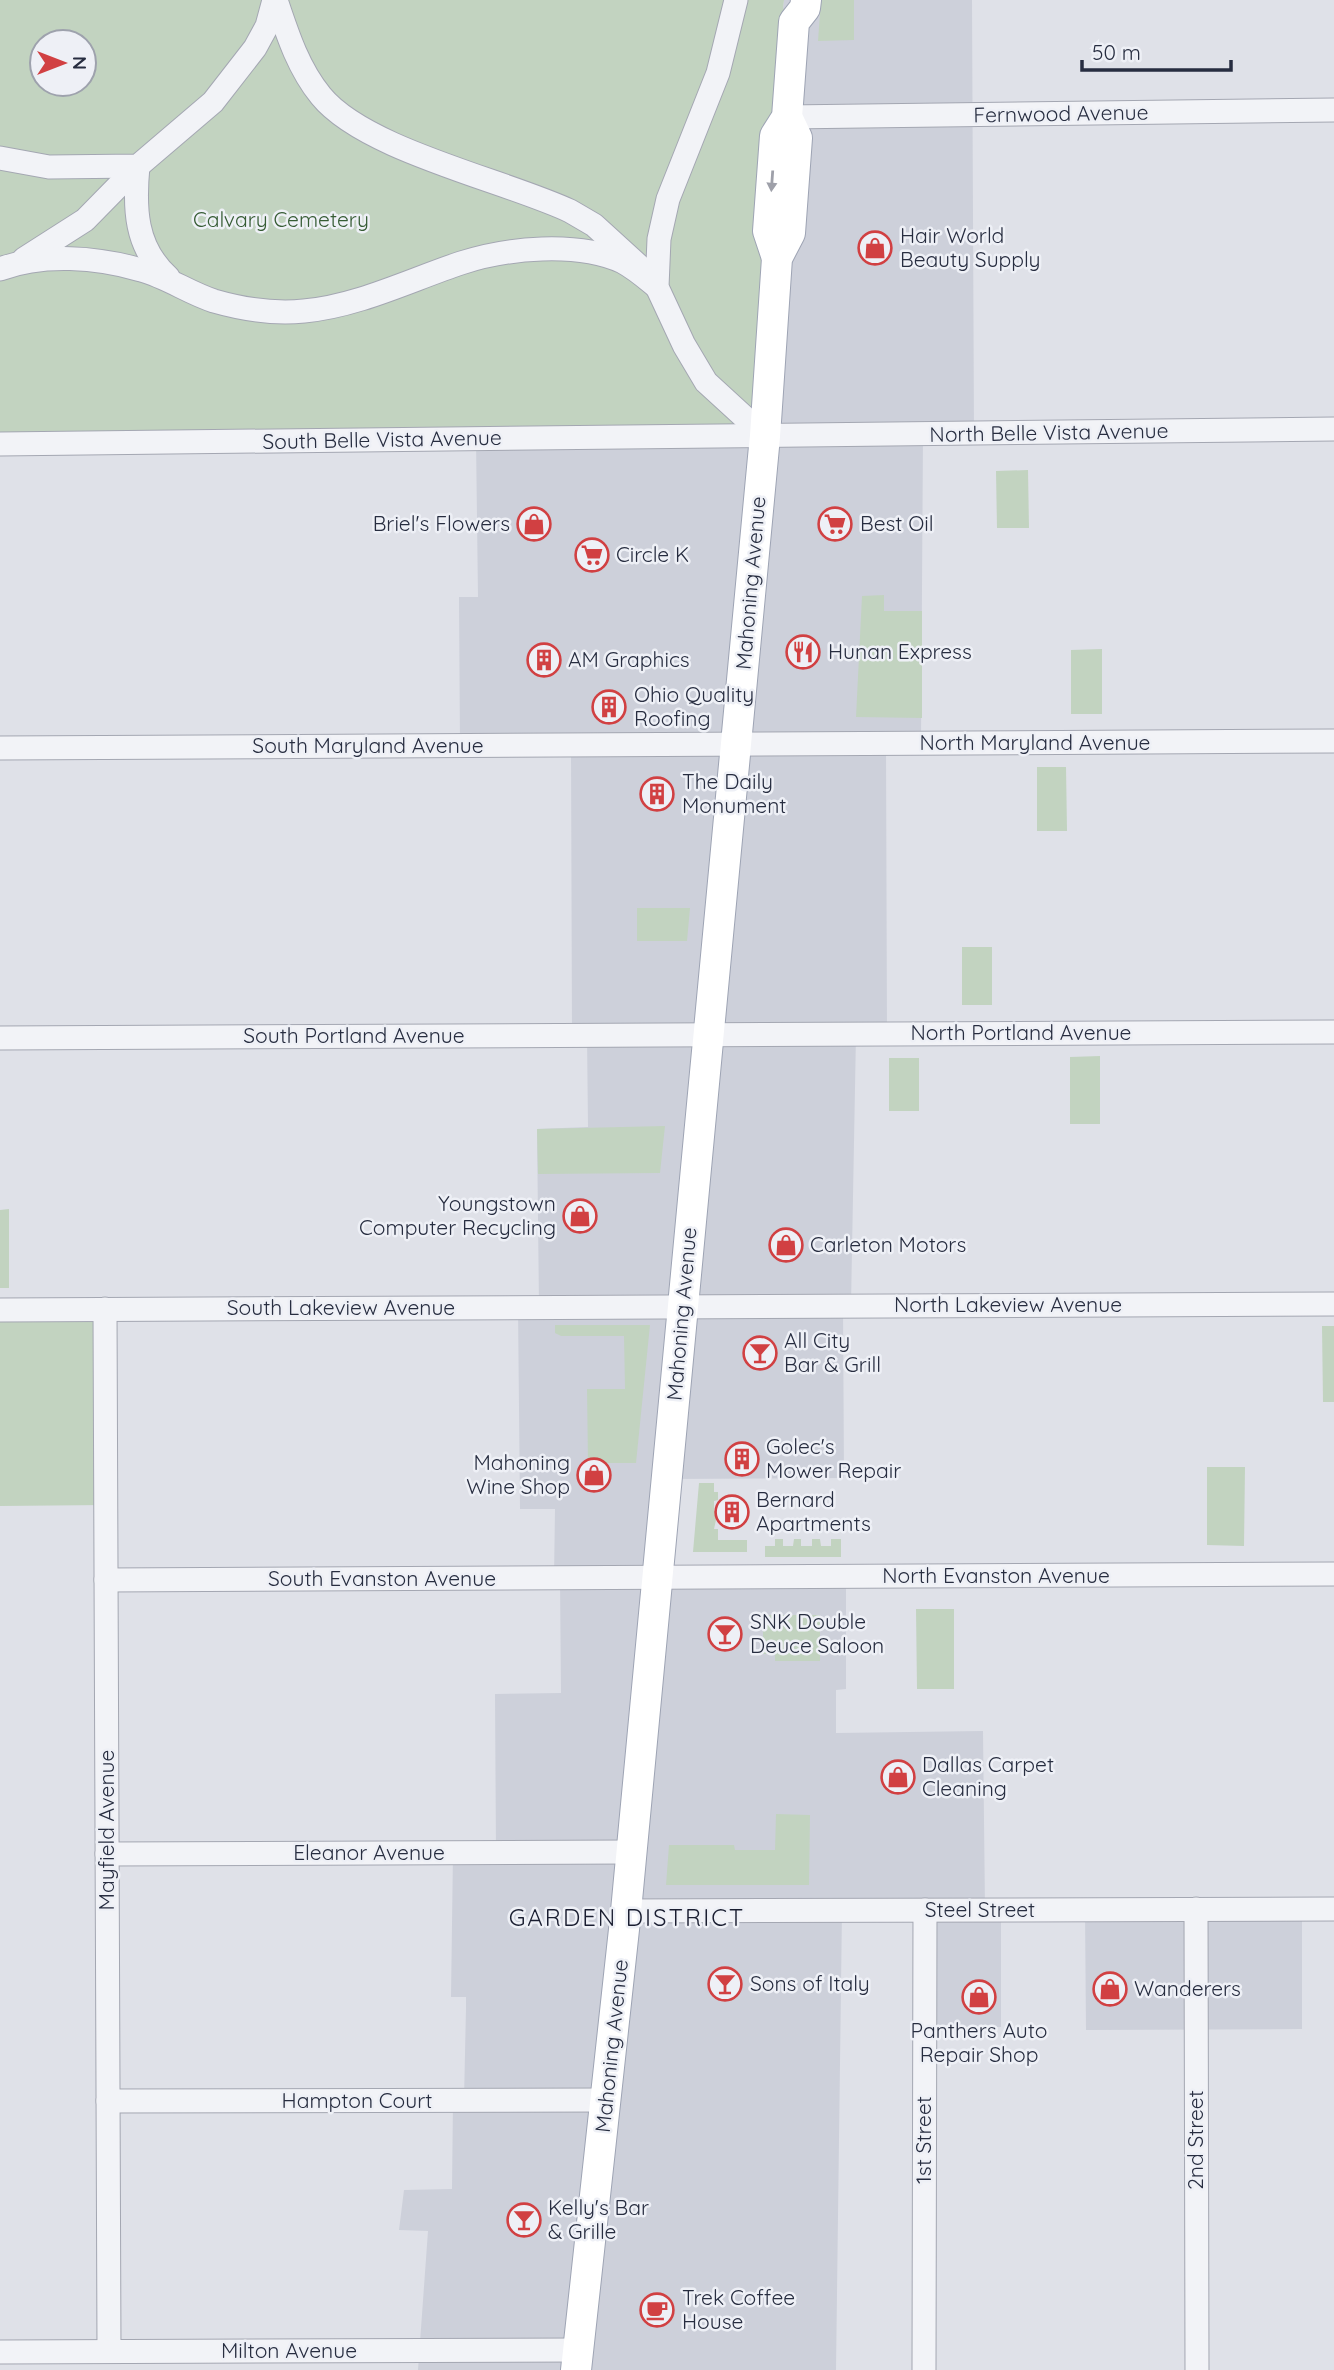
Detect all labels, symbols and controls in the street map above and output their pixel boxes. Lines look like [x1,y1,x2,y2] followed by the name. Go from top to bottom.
[28,28,98,98] north arrow
[1082,28,1231,72] scale bar
[1092,39,1141,65] text: 50 m
[68,56,92,70] text: N
[973,98,1149,128] street label: Fernwood Avenue
[766,171,777,193] one-way arrow
[193,206,369,232] park label: Calvary Cemetery
[900,222,1041,272] place label: Hair World Beauty Supply
[856,229,894,267] shop icon: Hair World Beauty Supply
[929,417,1169,447] street label: North Belle Vista Avenue
[262,424,502,454] street label: South Belle Vista Avenue
[729,495,771,671] street label: Mahoning Avenue
[515,505,553,543] shop icon: Briel's Flowers
[816,505,854,543] supermarket icon: Best Oil
[373,510,510,536] place label: Briel's Flowers
[860,510,934,536] place label: Best Oil
[573,536,611,574] supermarket icon: Circle K
[616,541,689,567] place label: Circle K
[784,633,822,671] restaurant icon: Hunan Express
[828,638,972,664] place label: Hunan Express
[525,641,563,679] building icon: AM Graphics
[568,646,690,672] place label: AM Graphics
[634,681,754,731] place label: Ohio Quality Roofing
[590,688,628,726] building icon: Ohio Quality Roofing
[920,729,1150,755] street label: North Maryland Avenue
[252,732,484,758] street label: South Maryland Avenue
[682,768,786,818] place label: The Daily Monument
[638,775,676,813] building icon: The Daily Monument
[910,1019,1132,1045] street label: North Portland Avenue
[243,1022,465,1048] street label: South Portland Avenue
[359,1190,556,1240] place label: Youngstown Computer Recycling
[561,1197,599,1235] shop icon: Youngstown Computer Recycling
[660,1226,702,1402] street label: Mahoning Avenue
[767,1226,805,1264] shop icon: Carleton Motors
[810,1231,966,1257] place label: Carleton Motors
[894,1291,1122,1317] street label: North Lakeview Avenue
[227,1294,455,1320] street label: South Lakeview Avenue
[784,1327,881,1377] place label: All City Bar & Grill
[741,1334,779,1372] bar icon: All City Bar & Grill
[766,1433,901,1483] place label: Golec's Mower Repair
[723,1440,761,1478] building icon: Golec's Mower Repair
[466,1449,570,1499] place label: Mahoning Wine Shop
[575,1456,613,1494] shop icon: Mahoning Wine Shop
[756,1486,871,1536] place label: Bernard Apartments
[713,1493,751,1531] building icon: Bernard Apartments
[882,1562,1110,1588] street label: North Evanston Avenue
[268,1565,496,1591] street label: South Evanston Avenue
[750,1608,884,1658] place label: SNK Double Deuce Saloon
[706,1615,744,1653] bar icon: SNK Double Deuce Saloon
[93,1750,119,1910] street label: Mayfield Avenue
[922,1751,1054,1801] place label: Dallas Carpet Cleaning
[879,1758,917,1796] shop icon: Dallas Carpet Cleaning
[293,1839,445,1865] street label: Eleanor Avenue
[925,1896,1035,1922] street label: Steel Street
[509,1902,745,1932] district label: GARDEN DISTRICT
[589,1958,633,2134] street label: Mahoning Avenue
[706,1965,744,2003] bar icon: Sons of Italy
[750,1970,870,1996] place label: Sons of Italy
[1091,1970,1129,2008] shop icon: Wanderers
[1134,1975,1241,2001] place label: Wanderers
[960,1978,998,2016] shop icon: Panthers Auto Repair Shop
[911,2017,1047,2067] place label: Panthers Auto Repair Shop
[282,2087,432,2113] street label: Hampton Court
[1182,2090,1208,2190] street label: 2nd Street
[910,2096,936,2184] street label: 1st Street
[548,2194,649,2244] place label: Kelly's Bar & Grille
[505,2201,543,2239] bar icon: Kelly's Bar & Grille
[682,2284,795,2334] place label: Trek Coffee House
[638,2291,676,2329] cafe icon: Trek Coffee House
[221,2337,357,2363] street label: Milton Avenue

